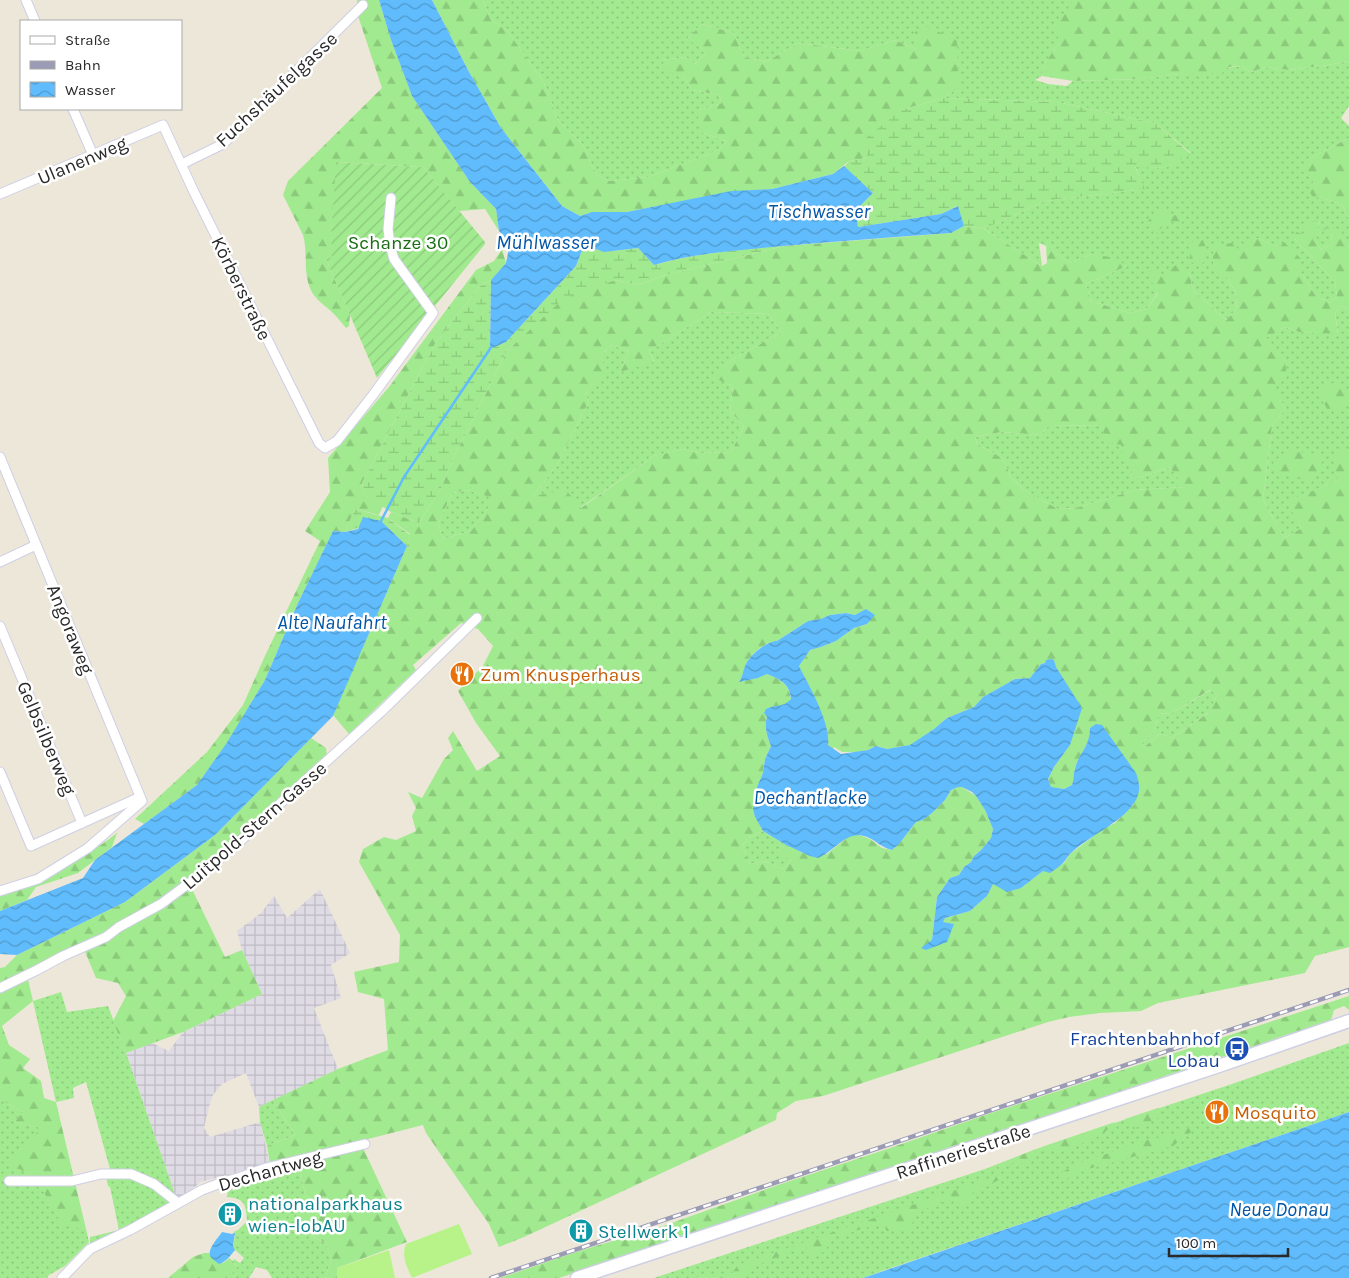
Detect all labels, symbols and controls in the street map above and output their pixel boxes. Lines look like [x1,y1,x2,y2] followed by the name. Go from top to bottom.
[20,20,182,110] legend
[211,28,342,152] street label: Fuchshäufelgasse
[65,31,110,49] text: Straße
[65,56,101,74] text: Bahn
[65,81,116,99] text: Wasser
[34,132,131,190] street label: Ulanenweg
[768,200,871,223] water label: Tischwasser
[496,231,597,254] water label: Mühlwasser
[348,232,448,254] park label: Schanze 30
[207,233,276,344] street label: Körberstraße
[42,581,98,678] street label: Angoraweg
[277,611,387,634] water label: Alte Naufahrt
[449,661,475,687] restaurant icon: Zum Knusperhaus
[480,664,641,686] place label: Zum Knusperhaus
[12,678,80,799] street label: Gelbsilberweg
[178,757,331,894] street label: Luitpold-Stern-Gasse
[754,786,866,809] water label: Dechantlacke
[1070,1028,1220,1072] place label: Frachtenbahnhof Lobau
[1224,1036,1250,1062] bus stop icon: Frachtenbahnhof Lobau
[1204,1099,1230,1125] restaurant icon: Mosquito
[1234,1102,1316,1124] place label: Mosquito
[893,1120,1033,1184] street label: Raffineriestraße
[216,1146,325,1196] street label: Dechantweg
[248,1193,403,1237] place label: nationalparkhaus wien-lobAU
[1229,1198,1329,1221] water label: Neue Donau
[217,1201,243,1227] building icon: nationalparkhaus wien-lobAU
[568,1218,594,1244] building icon: Stellwerk 1
[598,1221,689,1243] place label: Stellwerk 1
[1169,1226,1288,1258] scale bar
[1176,1234,1216,1252] text: 100 m

